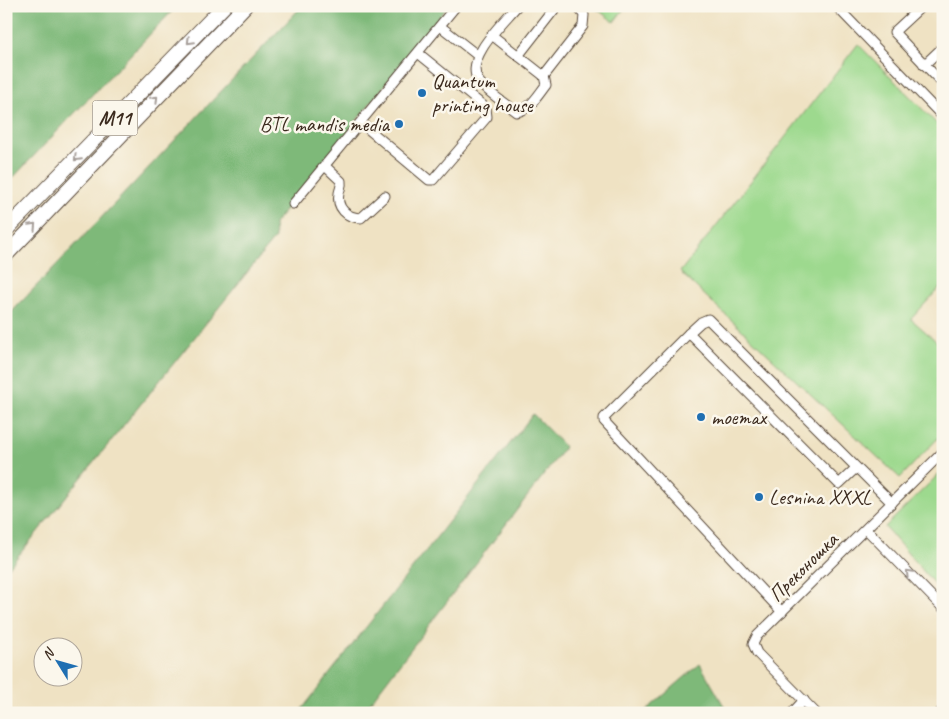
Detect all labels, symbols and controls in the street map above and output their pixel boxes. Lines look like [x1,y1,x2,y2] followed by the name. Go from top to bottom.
[186,35,195,44] one-way arrow
[432,68,534,118] place label: Quantum printing house
[416,87,428,99] marker: Quantum printing house
[149,96,158,105] one-way arrow
[92,100,138,136] road number: M11
[260,111,391,137] place label: BTL mandis media
[393,118,405,130] marker: BTL mandis media
[74,152,83,161] one-way arrow
[27,223,36,232] one-way arrow
[711,404,768,430] place label: moemax
[695,411,707,423] marker: moemax
[769,484,872,510] place label: Lesnina XXXL
[753,491,765,503] marker: Lesnina XXXL
[763,525,845,607] street label: Преконошка
[906,569,915,578] one-way arrow
[32,636,82,686] north arrow
[39,644,59,663] text: N

